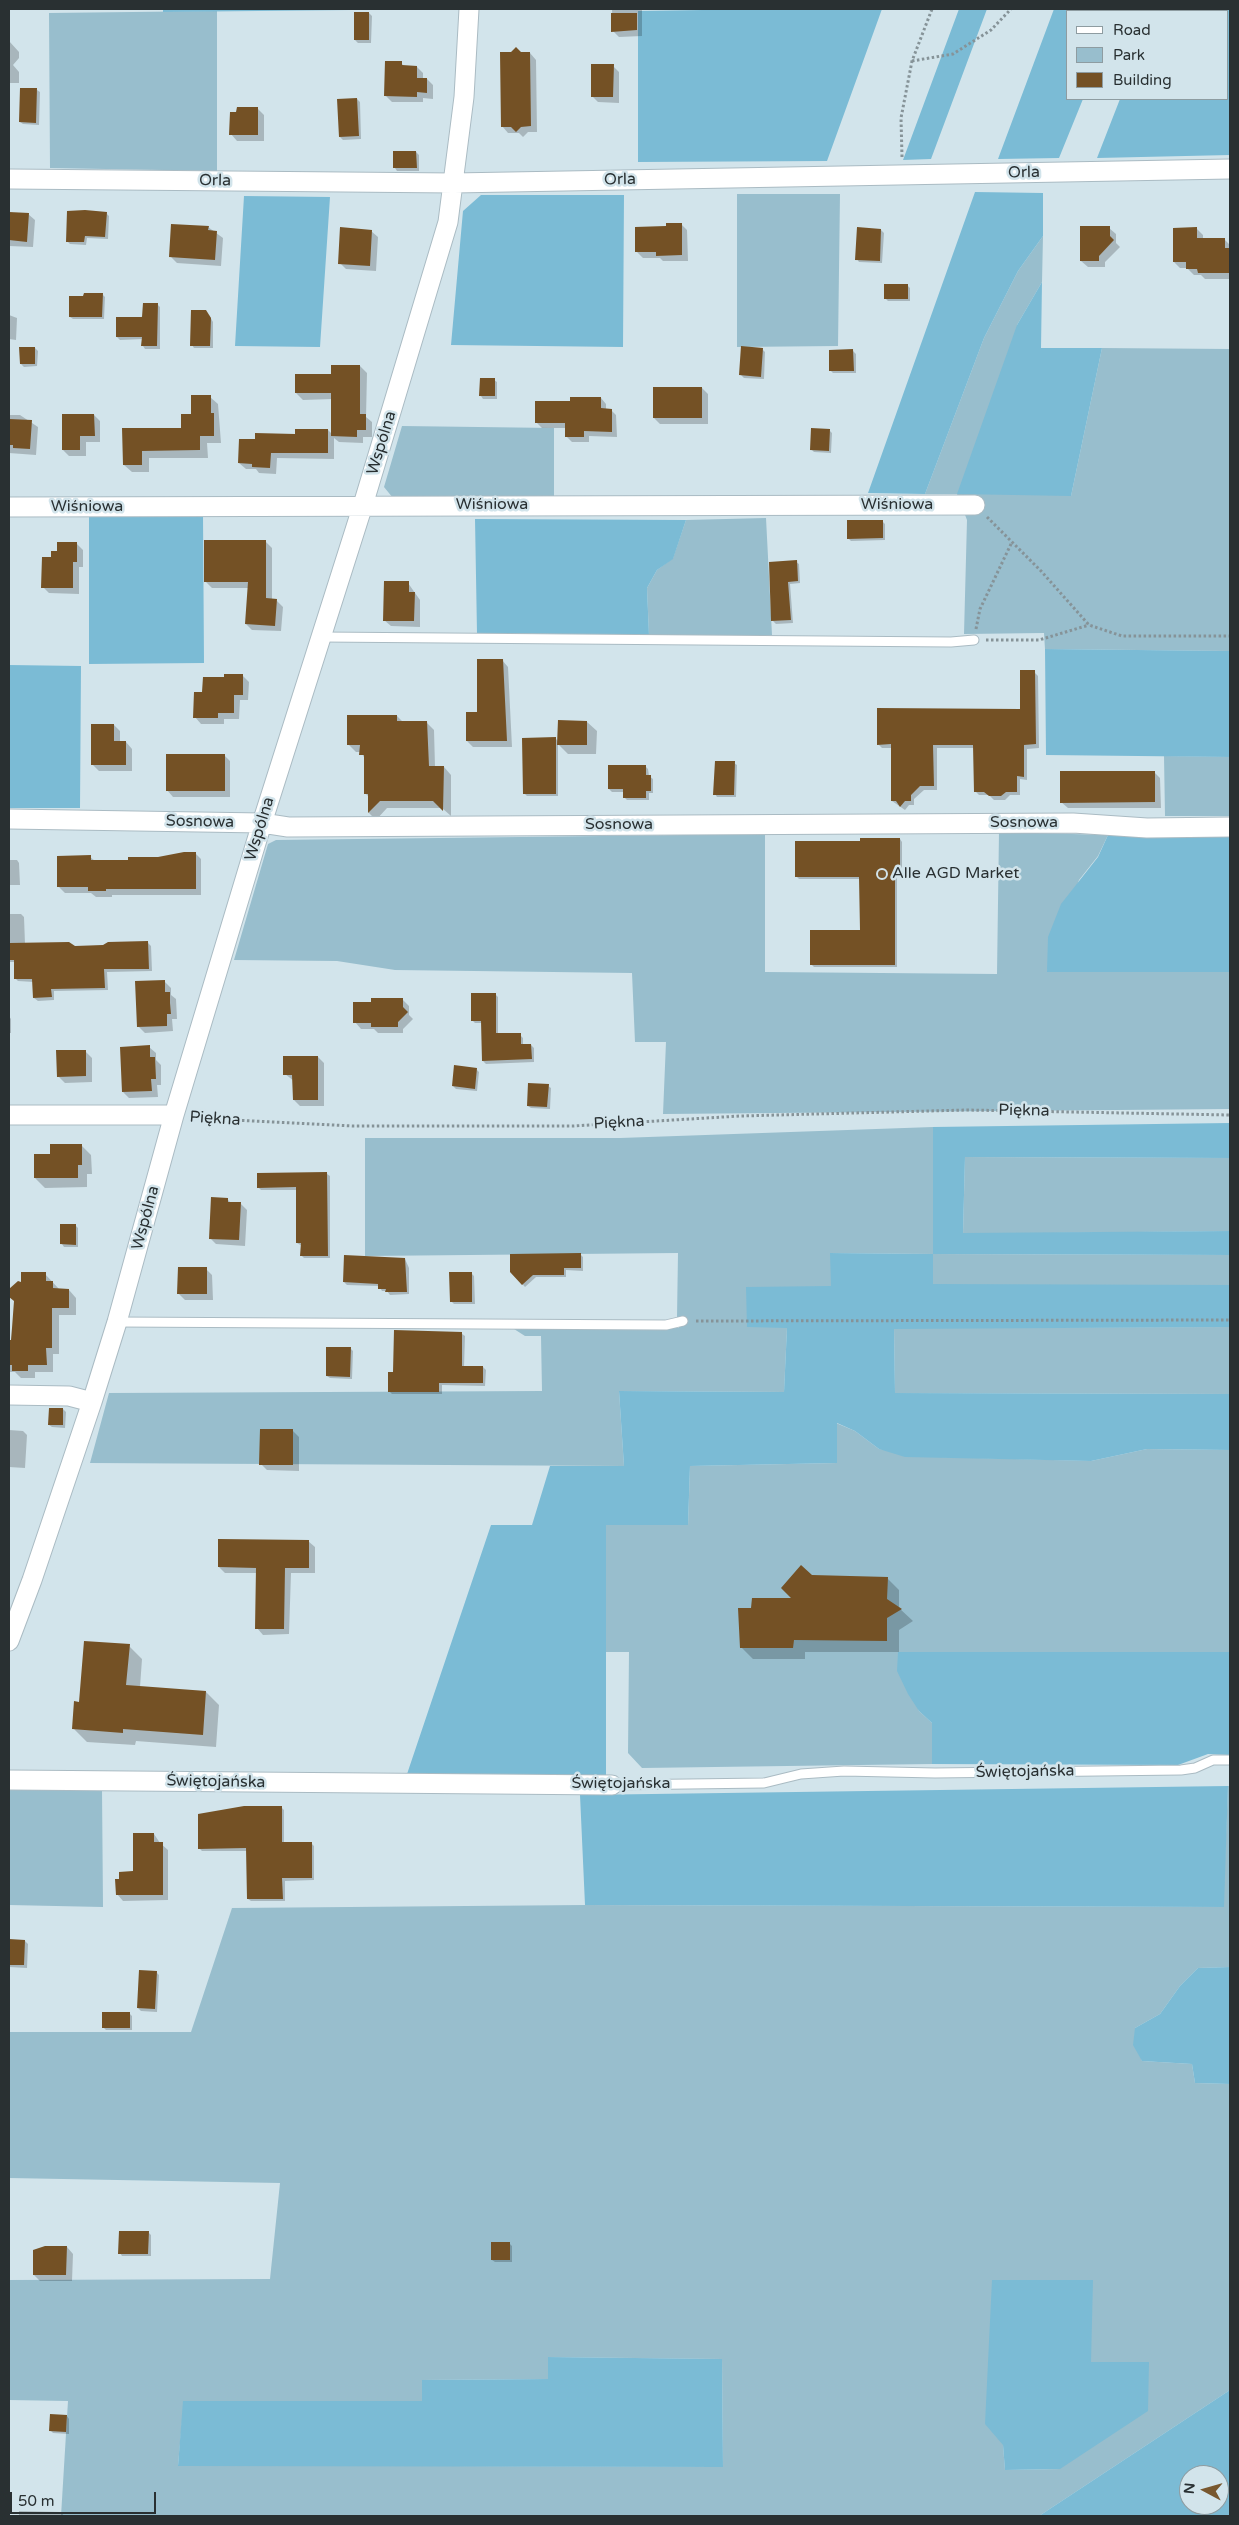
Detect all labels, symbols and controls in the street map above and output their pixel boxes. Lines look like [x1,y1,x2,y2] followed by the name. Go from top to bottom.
[1066,10,1229,100] legend
[1113,21,1151,39] text: Road
[1113,46,1145,64] text: Park
[1113,71,1172,89] text: Building
[1008,163,1040,183] street label: Orla
[604,170,636,190] street label: Orla
[199,171,231,191] street label: Orla
[363,409,401,477] street label: Wspólna
[456,495,528,515] street label: Wiśniowa
[861,495,933,515] street label: Wiśniowa
[51,497,123,517] street label: Wiśniowa
[241,795,279,863] street label: Wspólna
[166,812,234,832] street label: Sosnowa
[990,813,1058,833] street label: Sosnowa
[585,815,653,835] street label: Sosnowa
[892,864,1019,884] place label: Alle AGD Market
[876,868,888,880] marker: Alle AGD Market
[998,1101,1050,1121] street label: Piękna
[189,1108,241,1130] street label: Piękna
[593,1112,645,1134] street label: Piękna
[128,1184,164,1252] street label: Wspólna
[975,1762,1075,1782] street label: Świętojańska
[166,1772,266,1792] street label: Świętojańska
[572,1774,670,1794] street label: Świętojańska
[1179,2465,1229,2515] north arrow
[12,2482,159,2514] scale bar
[1181,2482,1199,2495] text: N
[18,2492,55,2510] text: 50 m

